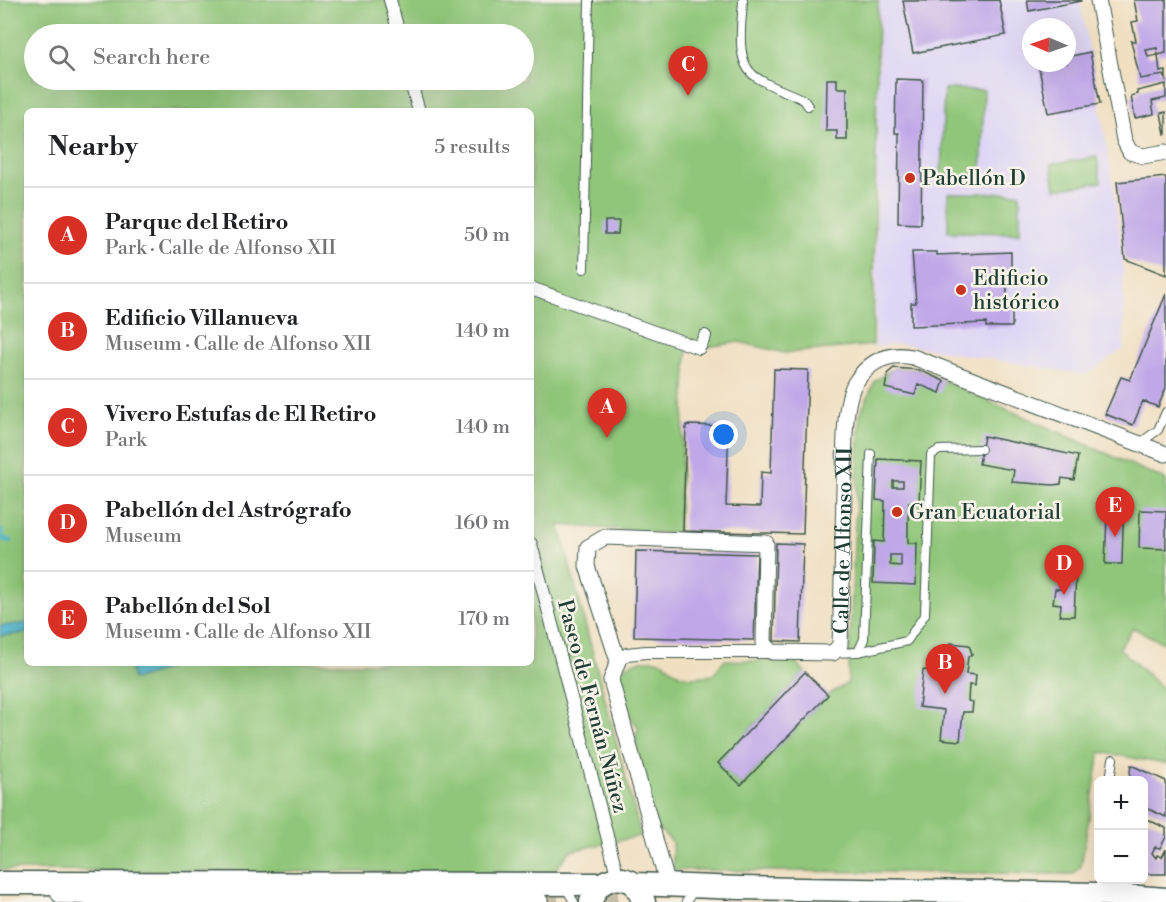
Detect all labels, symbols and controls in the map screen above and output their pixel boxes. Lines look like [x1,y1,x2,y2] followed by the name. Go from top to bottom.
[1022,18,1076,72] north arrow
[24,24,534,90] search box
[45,41,78,74] icon: search
[93,44,210,71] text: Search here
[668,46,708,96] pin: C
[48,131,138,163] text: Nearby
[434,135,510,160] text: 5 results
[922,166,1026,192] place label: Pabellón D
[903,171,917,185] marker: Pabellón D
[105,209,289,236] text: Parque del Retiro
[60,223,75,248] text: A
[464,223,510,248] text: 50 m
[105,236,336,261] text: Park · Calle de Alfonso XII
[973,266,1060,316] place label: Edificio histórico
[954,283,968,297] marker: Edificio histórico
[105,305,299,332] text: Edificio Villanueva
[60,319,75,344] text: B
[455,319,510,344] text: 140 m
[105,332,371,357] text: Museum · Calle de Alfonso XII
[588,388,626,438] pin: A
[105,401,376,428] text: Vivero Estufas de El Retiro
[60,415,75,440] text: C
[455,415,510,440] text: 140 m
[709,420,738,449] your location
[105,428,147,453] text: Park
[828,447,859,634] street label: Calle de Alfonso XII
[1096,488,1134,537] pin: E
[105,497,352,524] text: Pabellón del Astrógrafo
[909,500,1061,526] place label: Gran Ecuatorial
[890,505,904,519] marker: Gran Ecuatorial
[60,511,75,536] text: D
[455,511,510,536] text: 160 m
[105,524,182,549] text: Museum
[1044,546,1084,595] pin: D
[105,593,271,620] text: Pabellón del Sol
[551,597,633,816] street label: Paseo de Fernán Núñez
[61,607,74,632] text: E
[458,607,510,632] text: 170 m
[105,620,371,645] text: Museum · Calle de Alfonso XII
[926,644,964,694] pin: B
[1094,776,1148,884] map controls
[1094,776,1148,830] button: +
[1094,830,1148,884] button: −

